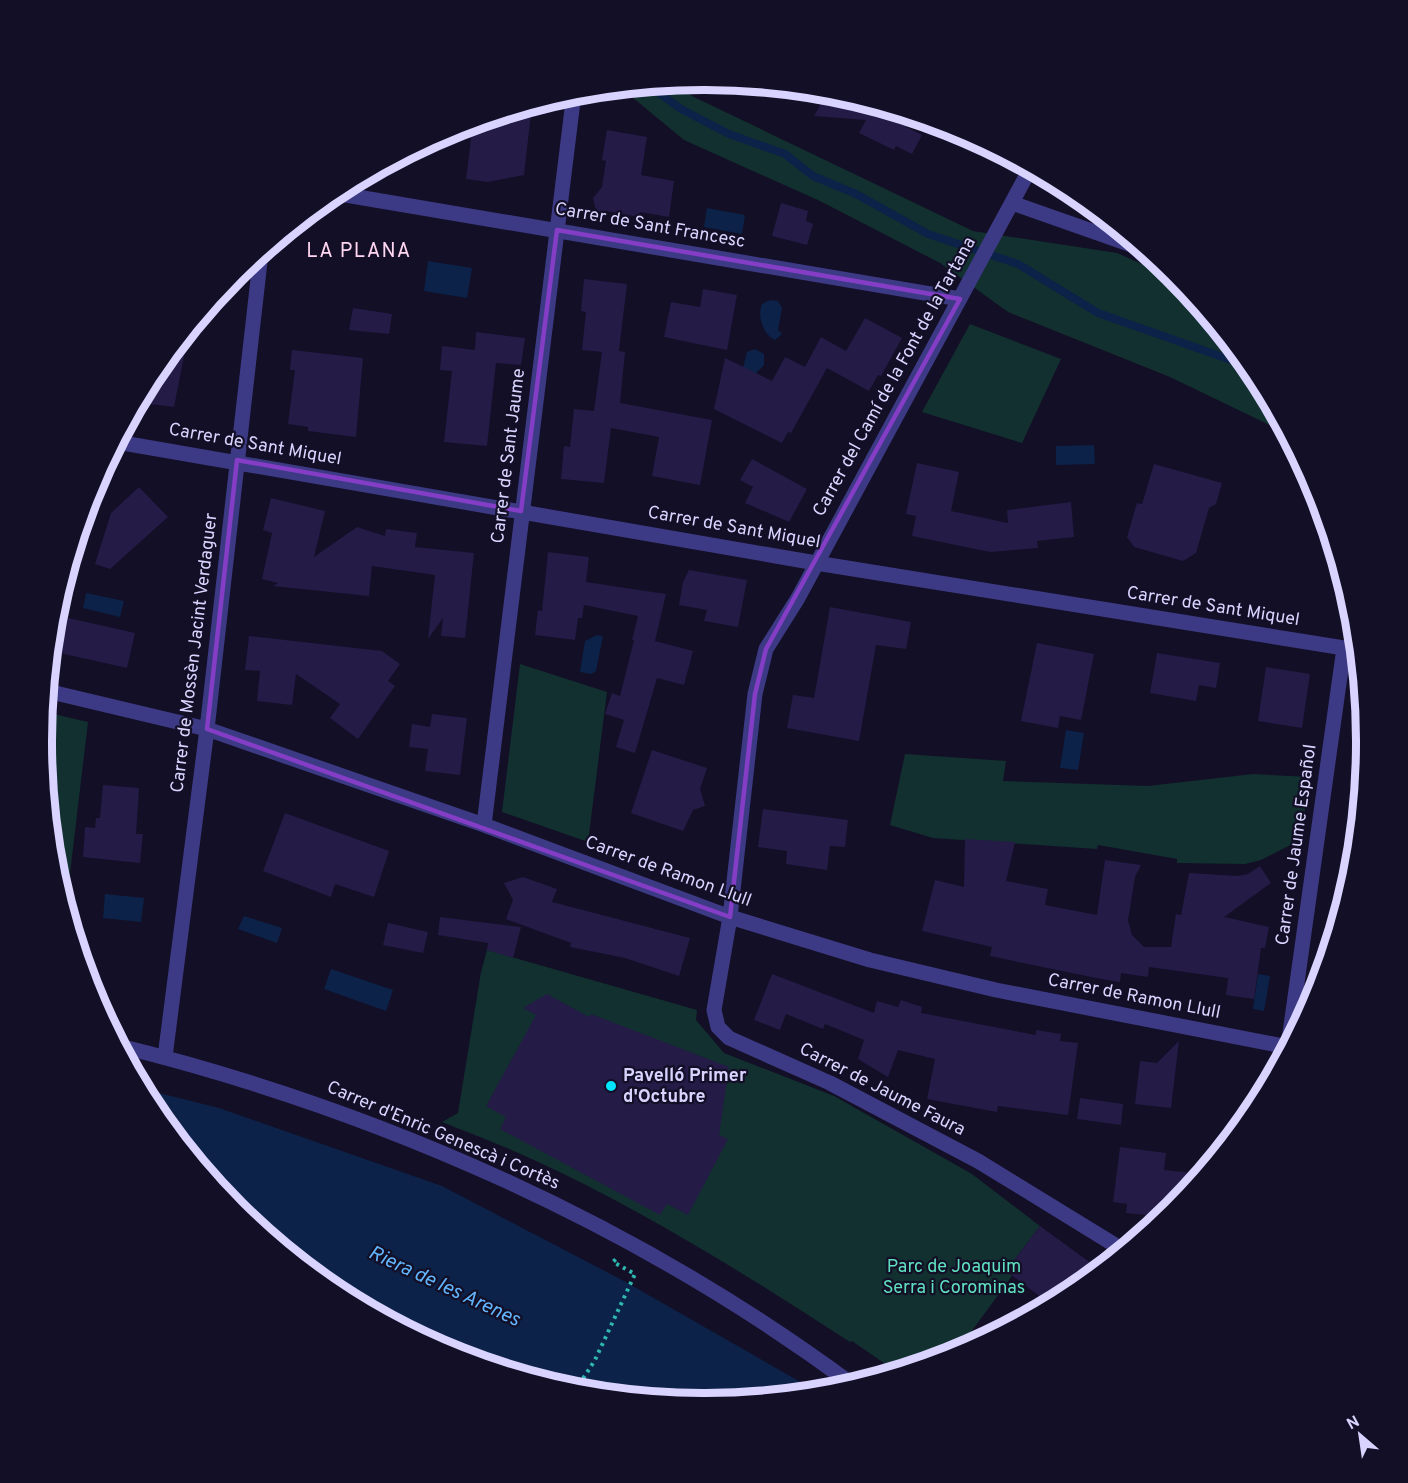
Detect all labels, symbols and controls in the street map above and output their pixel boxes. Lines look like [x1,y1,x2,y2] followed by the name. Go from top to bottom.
[553,198,747,254] street label: Carrer de Sant Francesc
[808,233,982,521] street label: Carrer del Camí de la Font de la Tartana
[306,239,412,265] district label: LA PLANA
[487,367,531,545] street label: Carrer de Sant Jaume
[167,418,343,472] street label: Carrer de Sant Miquel
[646,501,822,555] street label: Carrer de Sant Miquel
[166,512,224,794] street label: Carrer de Mossèn Jacint Verdaguer
[1125,582,1301,632] street label: Carrer de Sant Miquel
[1271,743,1323,947] street label: Carrer de Jaume Español
[582,831,754,913] street label: Carrer de Ramon Llull
[1046,969,1222,1025] street label: Carrer de Ramon Llull
[795,1038,969,1142] street label: Carrer de Jaume Faura
[623,1065,747,1109] place label: Pavelló Primer d'Octubre
[323,1076,563,1196] street label: Carrer d'Enric Genescà i Cortès
[604,1079,618,1093] marker: Pavelló Primer d'Octubre
[364,1240,525,1334] water label: Riera de les Arenes
[883,1256,1025,1300] park label: Parc de Joaquim Serra i Corominas
[1330,1405,1390,1465] north arrow
[1344,1412,1364,1435] text: N

